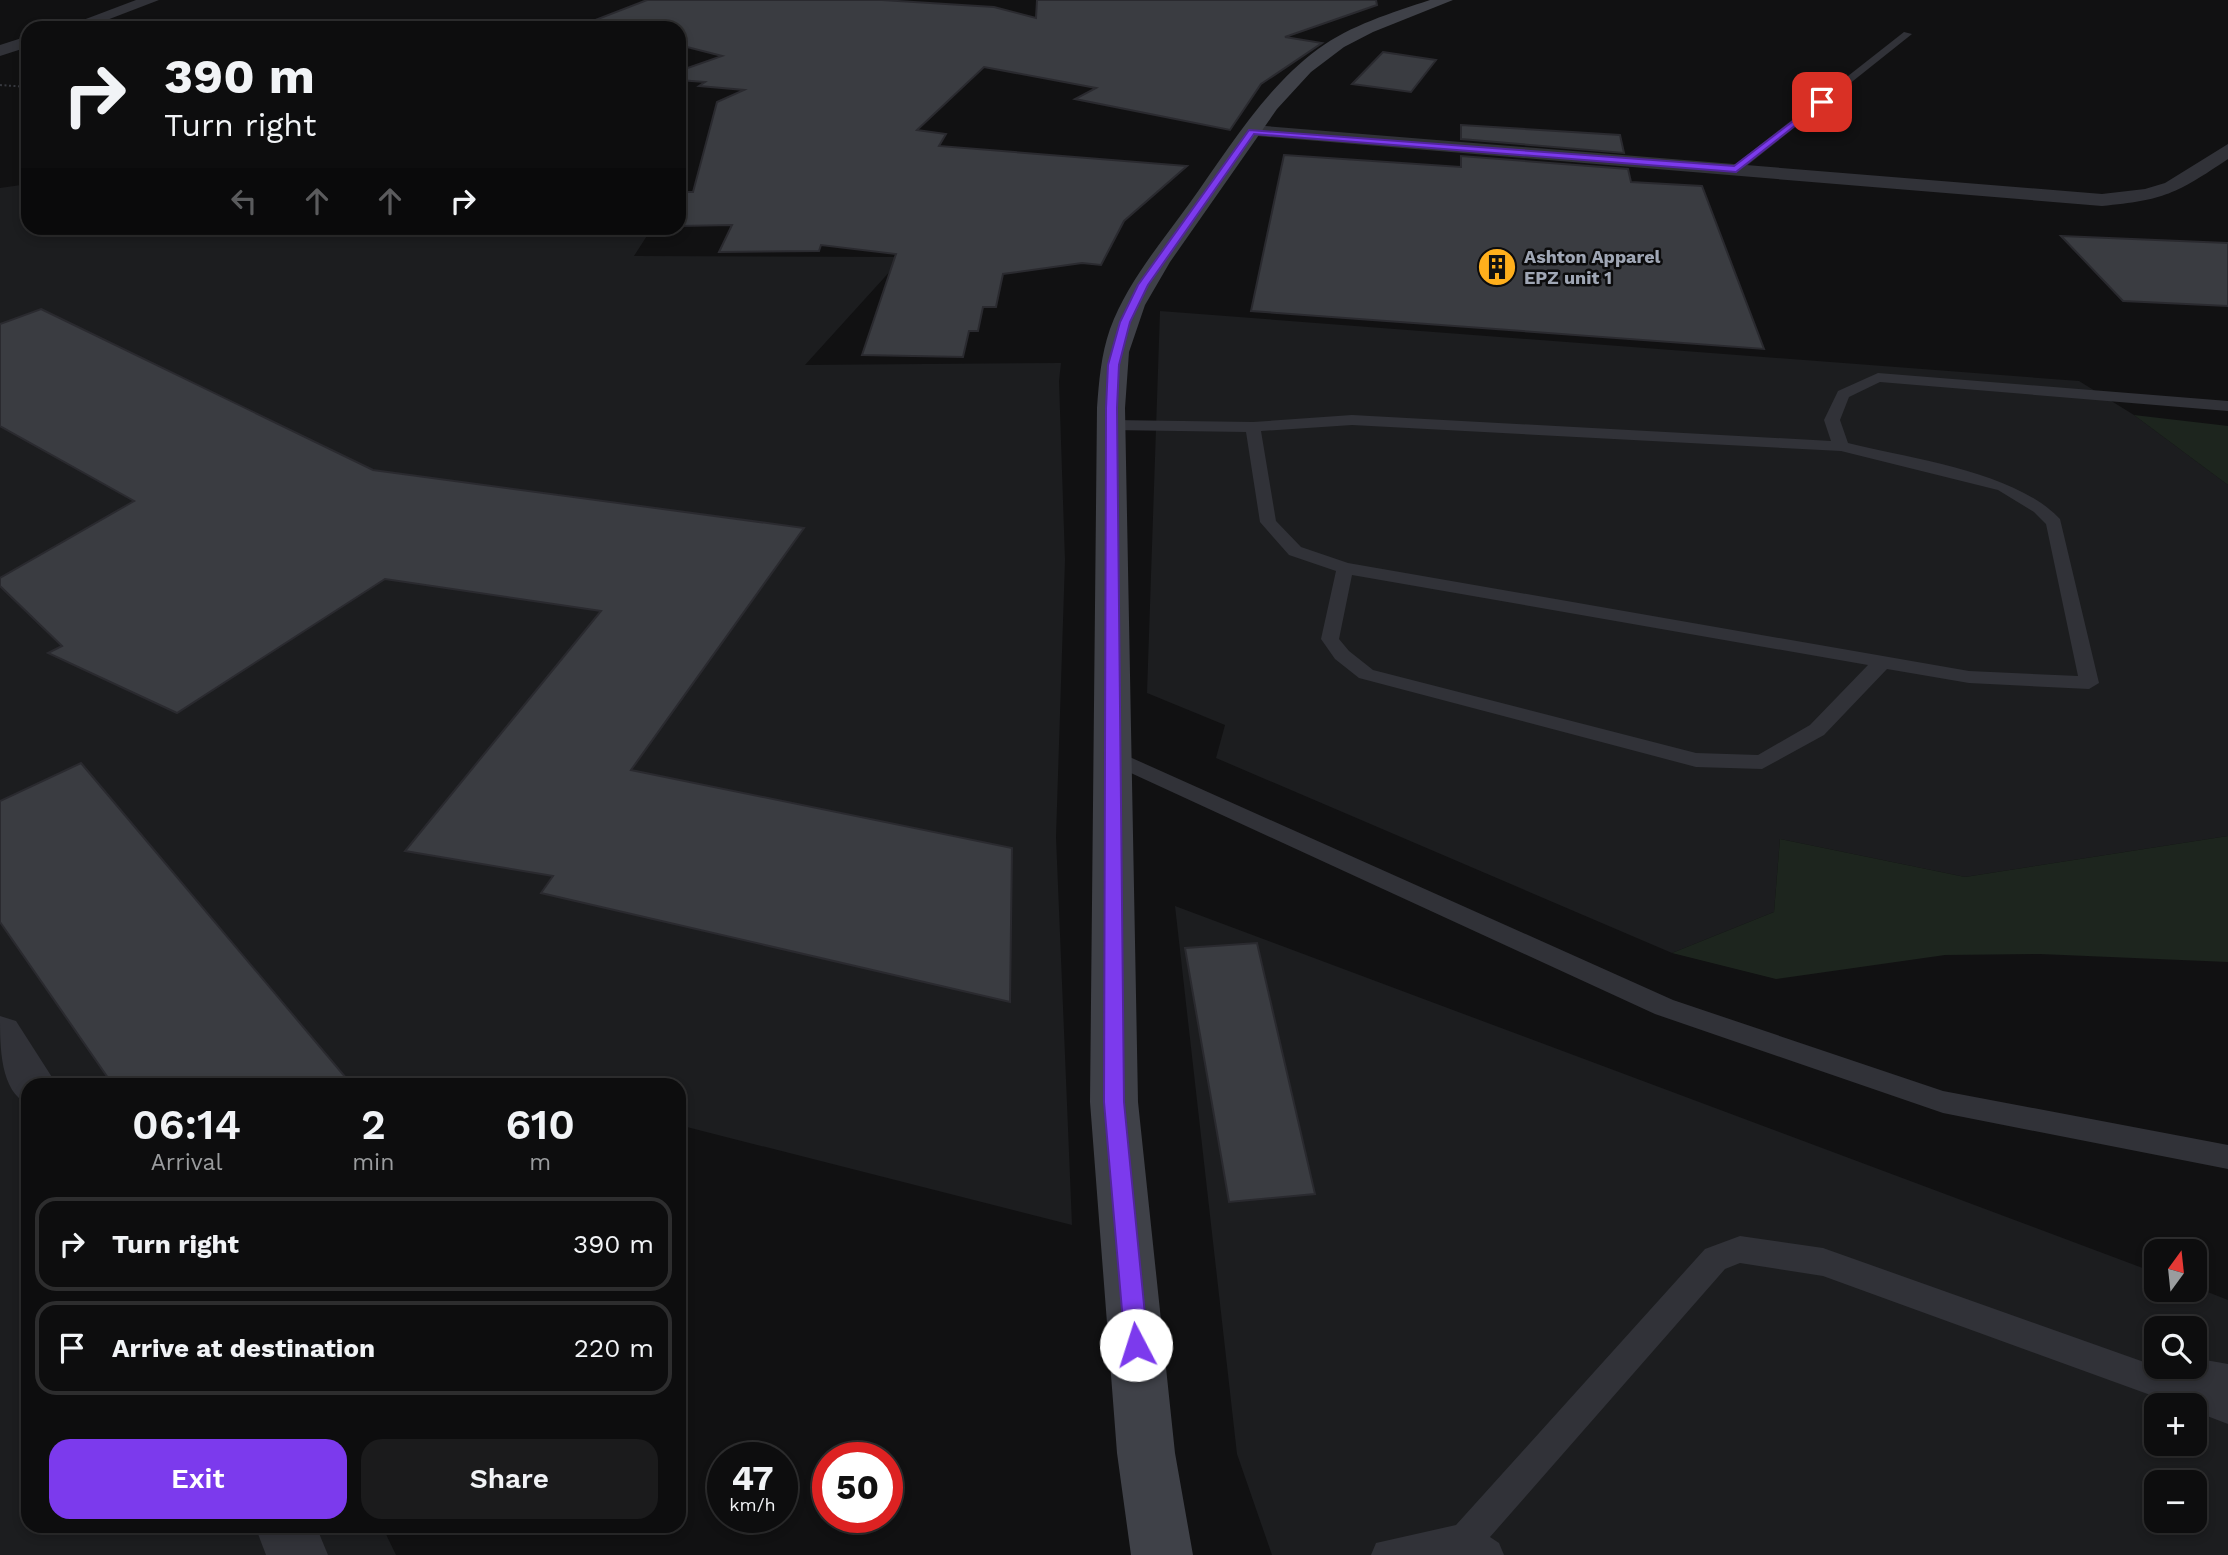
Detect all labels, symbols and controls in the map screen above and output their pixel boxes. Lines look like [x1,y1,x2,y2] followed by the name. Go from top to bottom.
[164,47,315,105] text: 390 m
[49,49,140,140] icon: right
[1792,72,1852,132] pin
[1803,83,1841,121] icon: arrive
[164,106,316,144] text: Turn right
[225,182,263,220] icon: left
[298,182,336,220] icon: ahead
[371,182,409,220] icon: ahead
[444,182,482,220] icon: right
[1476,246,1518,288] building icon: Ashton Apparel EPZ unit 1
[1524,246,1661,288] place label: Ashton Apparel EPZ unit 1
[132,1100,241,1149] text: 06:14
[361,1100,386,1149] text: 2
[506,1100,575,1149] text: 610
[151,1149,222,1176] text: Arrival
[352,1149,394,1176] text: min
[529,1149,551,1176] text: m
[53,1225,91,1263] icon: right
[112,1229,239,1259] text: Turn right
[573,1229,654,1259] text: 390 m
[2144,1239,2207,1302] north arrow
[2144,1239,2207,1533] map controls
[1099,1308,1173,1382] position arrow
[2144,1316,2207,1379] button: search
[53,1329,91,1367] icon: arrive
[112,1333,375,1363] text: Arrive at destination
[574,1333,654,1363] text: 220 m
[2144,1393,2207,1456] button: +
[49,1439,347,1519] button: Exit
[361,1439,658,1519] button: Share
[812,1442,903,1533] speed limit sign: 50
[731,1457,774,1499] text: 47
[2144,1470,2207,1533] button: −
[729,1494,776,1515] text: km/h

